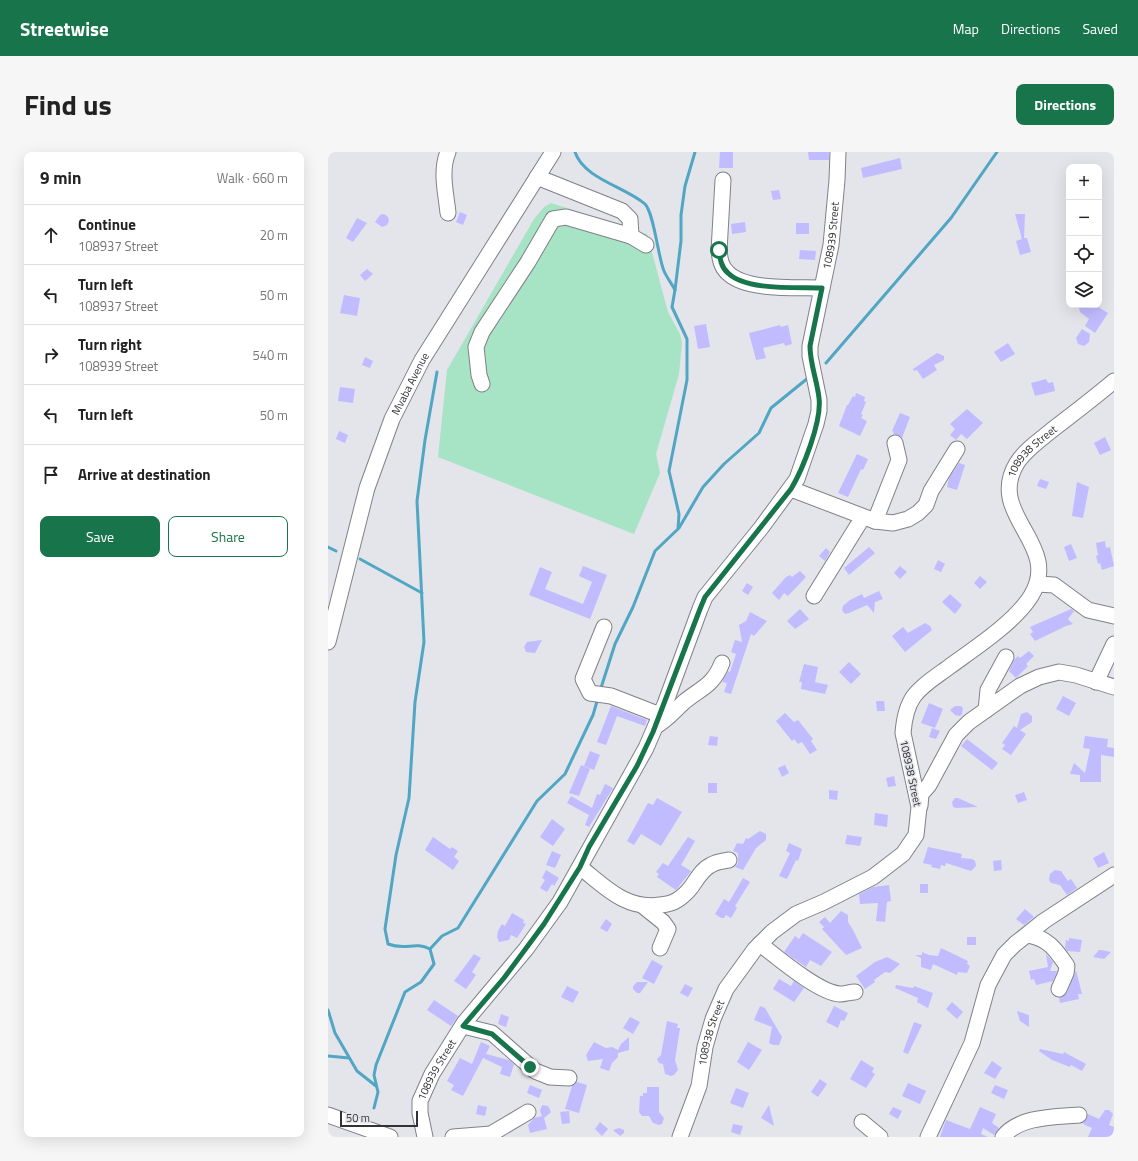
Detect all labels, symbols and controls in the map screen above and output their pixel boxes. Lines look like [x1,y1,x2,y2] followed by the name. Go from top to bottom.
[20,14,109,43] text: Streetwise
[953,18,979,39] text: Map
[1001,18,1060,39] text: Directions
[1082,18,1118,39] text: Saved
[24,83,112,126] text: Find us
[1016,84,1114,125] button: Directions
[1066,164,1102,308] map controls
[1066,164,1102,200] button: +
[40,165,81,191] text: 9 min
[217,168,288,188] text: Walk · 660 m
[1066,200,1102,236] button: −
[818,201,843,271] street label: 108939 Street
[78,213,136,236] text: Continue
[40,224,62,246] icon: ahead
[260,225,288,245] text: 20 m
[78,236,158,256] text: 108937 Street
[1066,236,1102,272] button: locate
[710,241,728,259] route start
[1066,272,1102,308] button: layers
[78,273,133,296] text: Turn left
[40,284,62,306] icon: left
[260,285,288,305] text: 50 m
[78,296,158,316] text: 108937 Street
[78,333,142,356] text: Turn right
[40,344,62,366] icon: right
[252,345,288,365] text: 540 m
[387,349,433,418] street label: Mvaba Avenue
[78,356,158,376] text: 108939 Street
[78,403,133,426] text: Turn left
[40,404,62,426] icon: left
[260,405,288,425] text: 50 m
[1003,421,1060,480] street label: 108938 Street
[78,463,211,486] text: Arrive at destination
[40,464,62,486] icon: arrive
[40,516,160,557] button: Save
[168,516,288,557] button: Share
[896,738,926,808] street label: 108938 Street
[694,997,728,1067] street label: 108938 Street
[413,1036,460,1103] street label: 108939 Street
[521,1058,539,1076] route end
[340,1109,418,1128] scale bar
[346,1110,370,1126] text: 50 m

